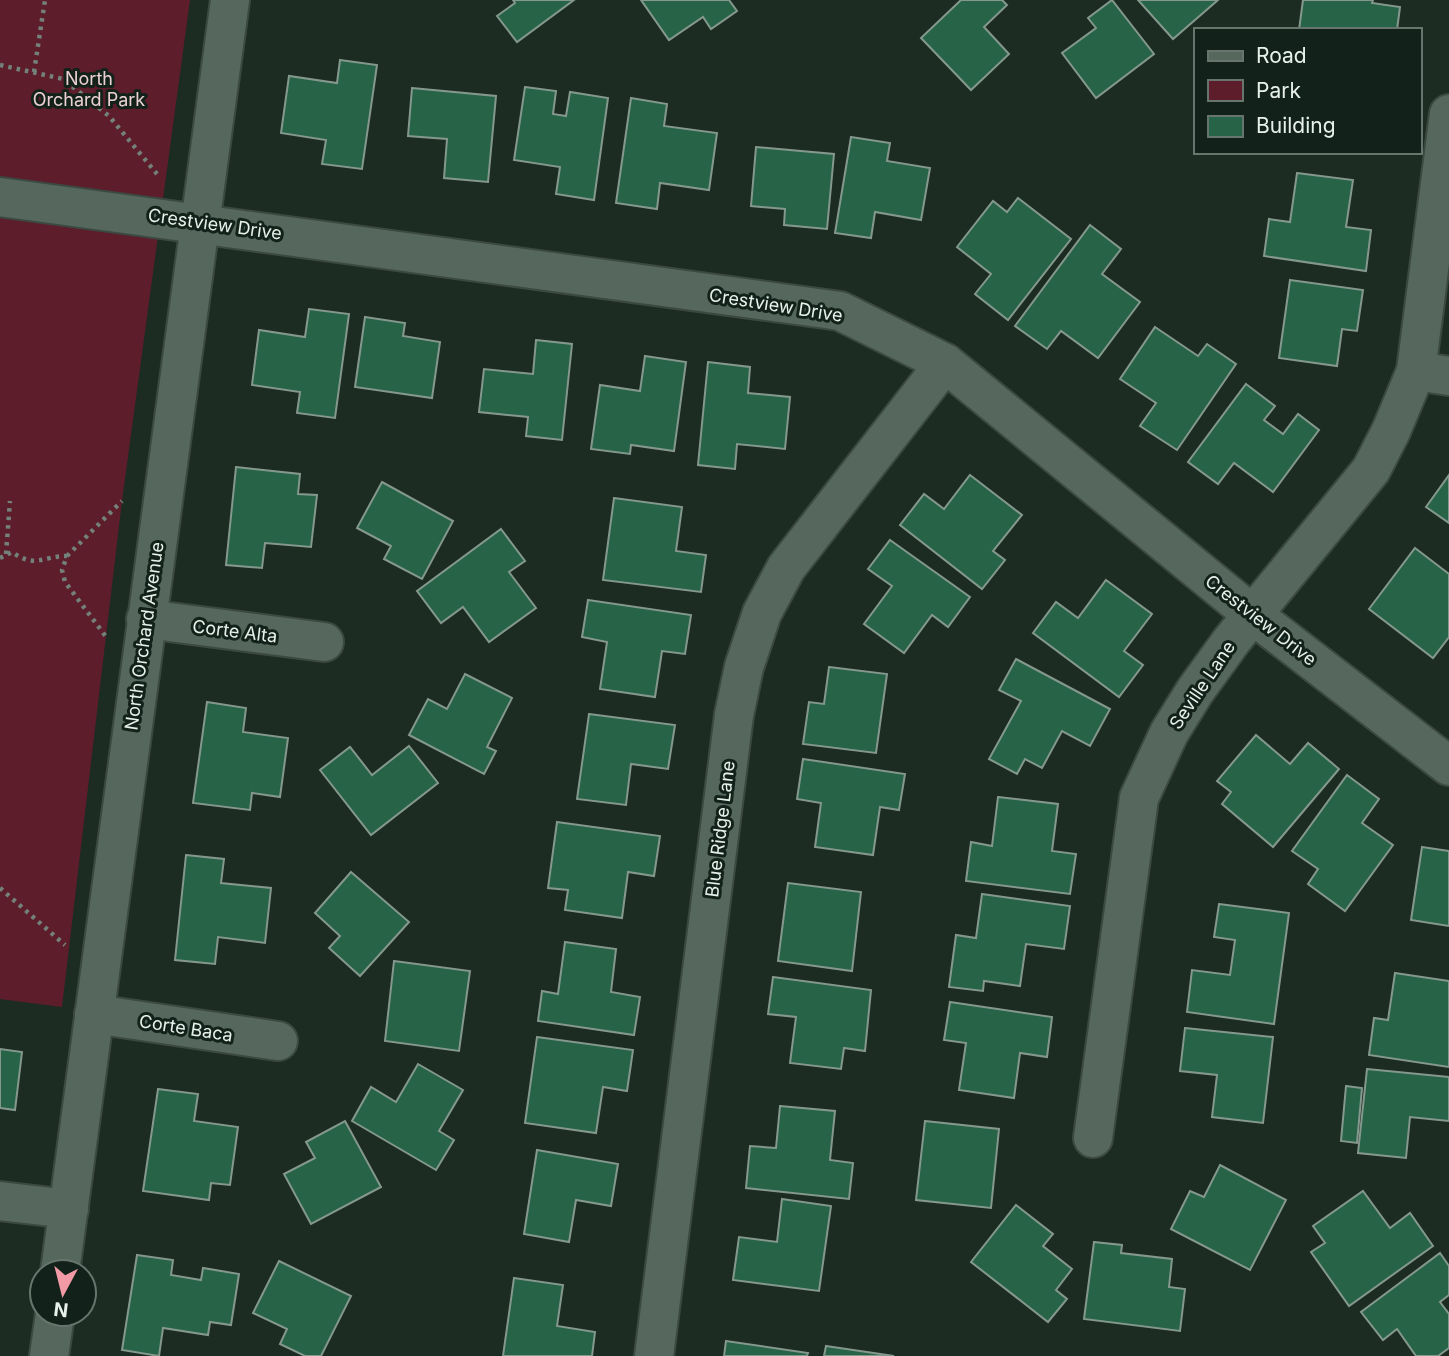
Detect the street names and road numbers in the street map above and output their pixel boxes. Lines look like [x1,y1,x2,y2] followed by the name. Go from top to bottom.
[147,204,283,244] street label: Crestview Drive
[708,284,844,326] street label: Crestview Drive
[120,540,168,732] street label: North Orchard Avenue
[1201,570,1321,670] street label: Crestview Drive
[191,615,279,647] street label: Corte Alta
[1165,637,1239,733] street label: Seville Lane
[701,760,739,898] street label: Blue Ridge Lane
[138,1010,234,1046] street label: Corte Baca

